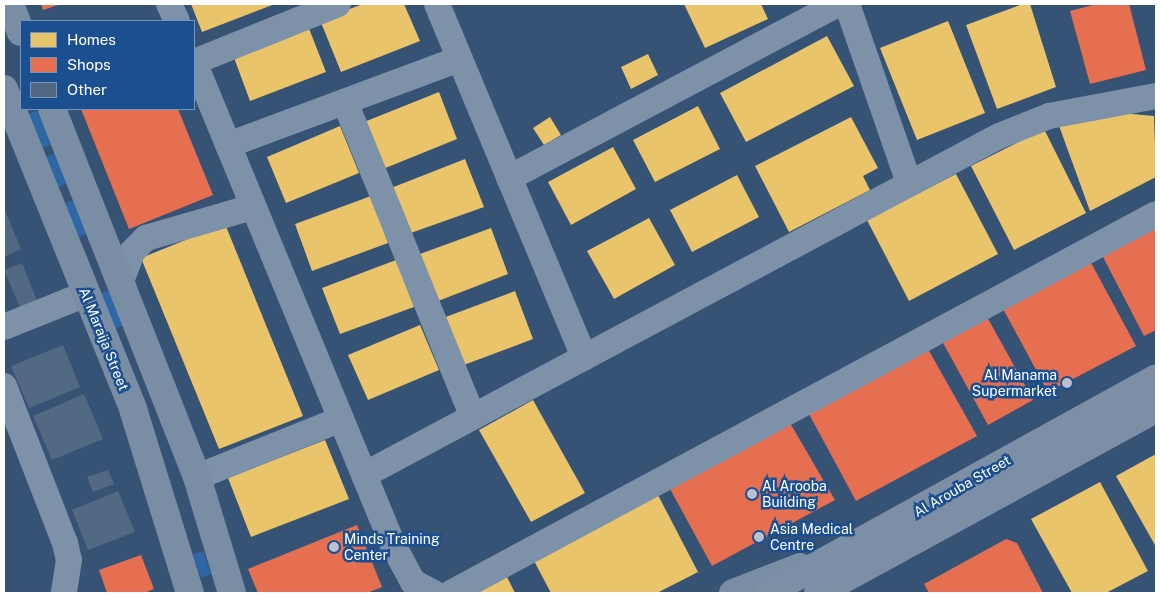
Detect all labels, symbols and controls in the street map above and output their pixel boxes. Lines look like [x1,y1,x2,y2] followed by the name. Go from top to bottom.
[20,20,195,110] legend
[67,31,116,48] text: Homes
[67,56,111,73] text: Shops
[67,81,107,98] text: Other
[76,285,132,393] street label: Al Maraija Street
[972,367,1057,400] place label: Al Manama Supermarket
[1061,377,1073,389] marker: Al Manama Supermarket
[910,451,1014,521] street label: Al Arouba Street
[762,478,827,511] place label: Al Arooba Building
[746,488,758,500] marker: Al Arooba Building
[770,521,853,554] place label: Asia Medical Centre
[752,530,766,544] marker: Asia Medical Centre
[344,531,440,564] place label: Minds Training Center
[328,541,340,553] marker: Minds Training Center

